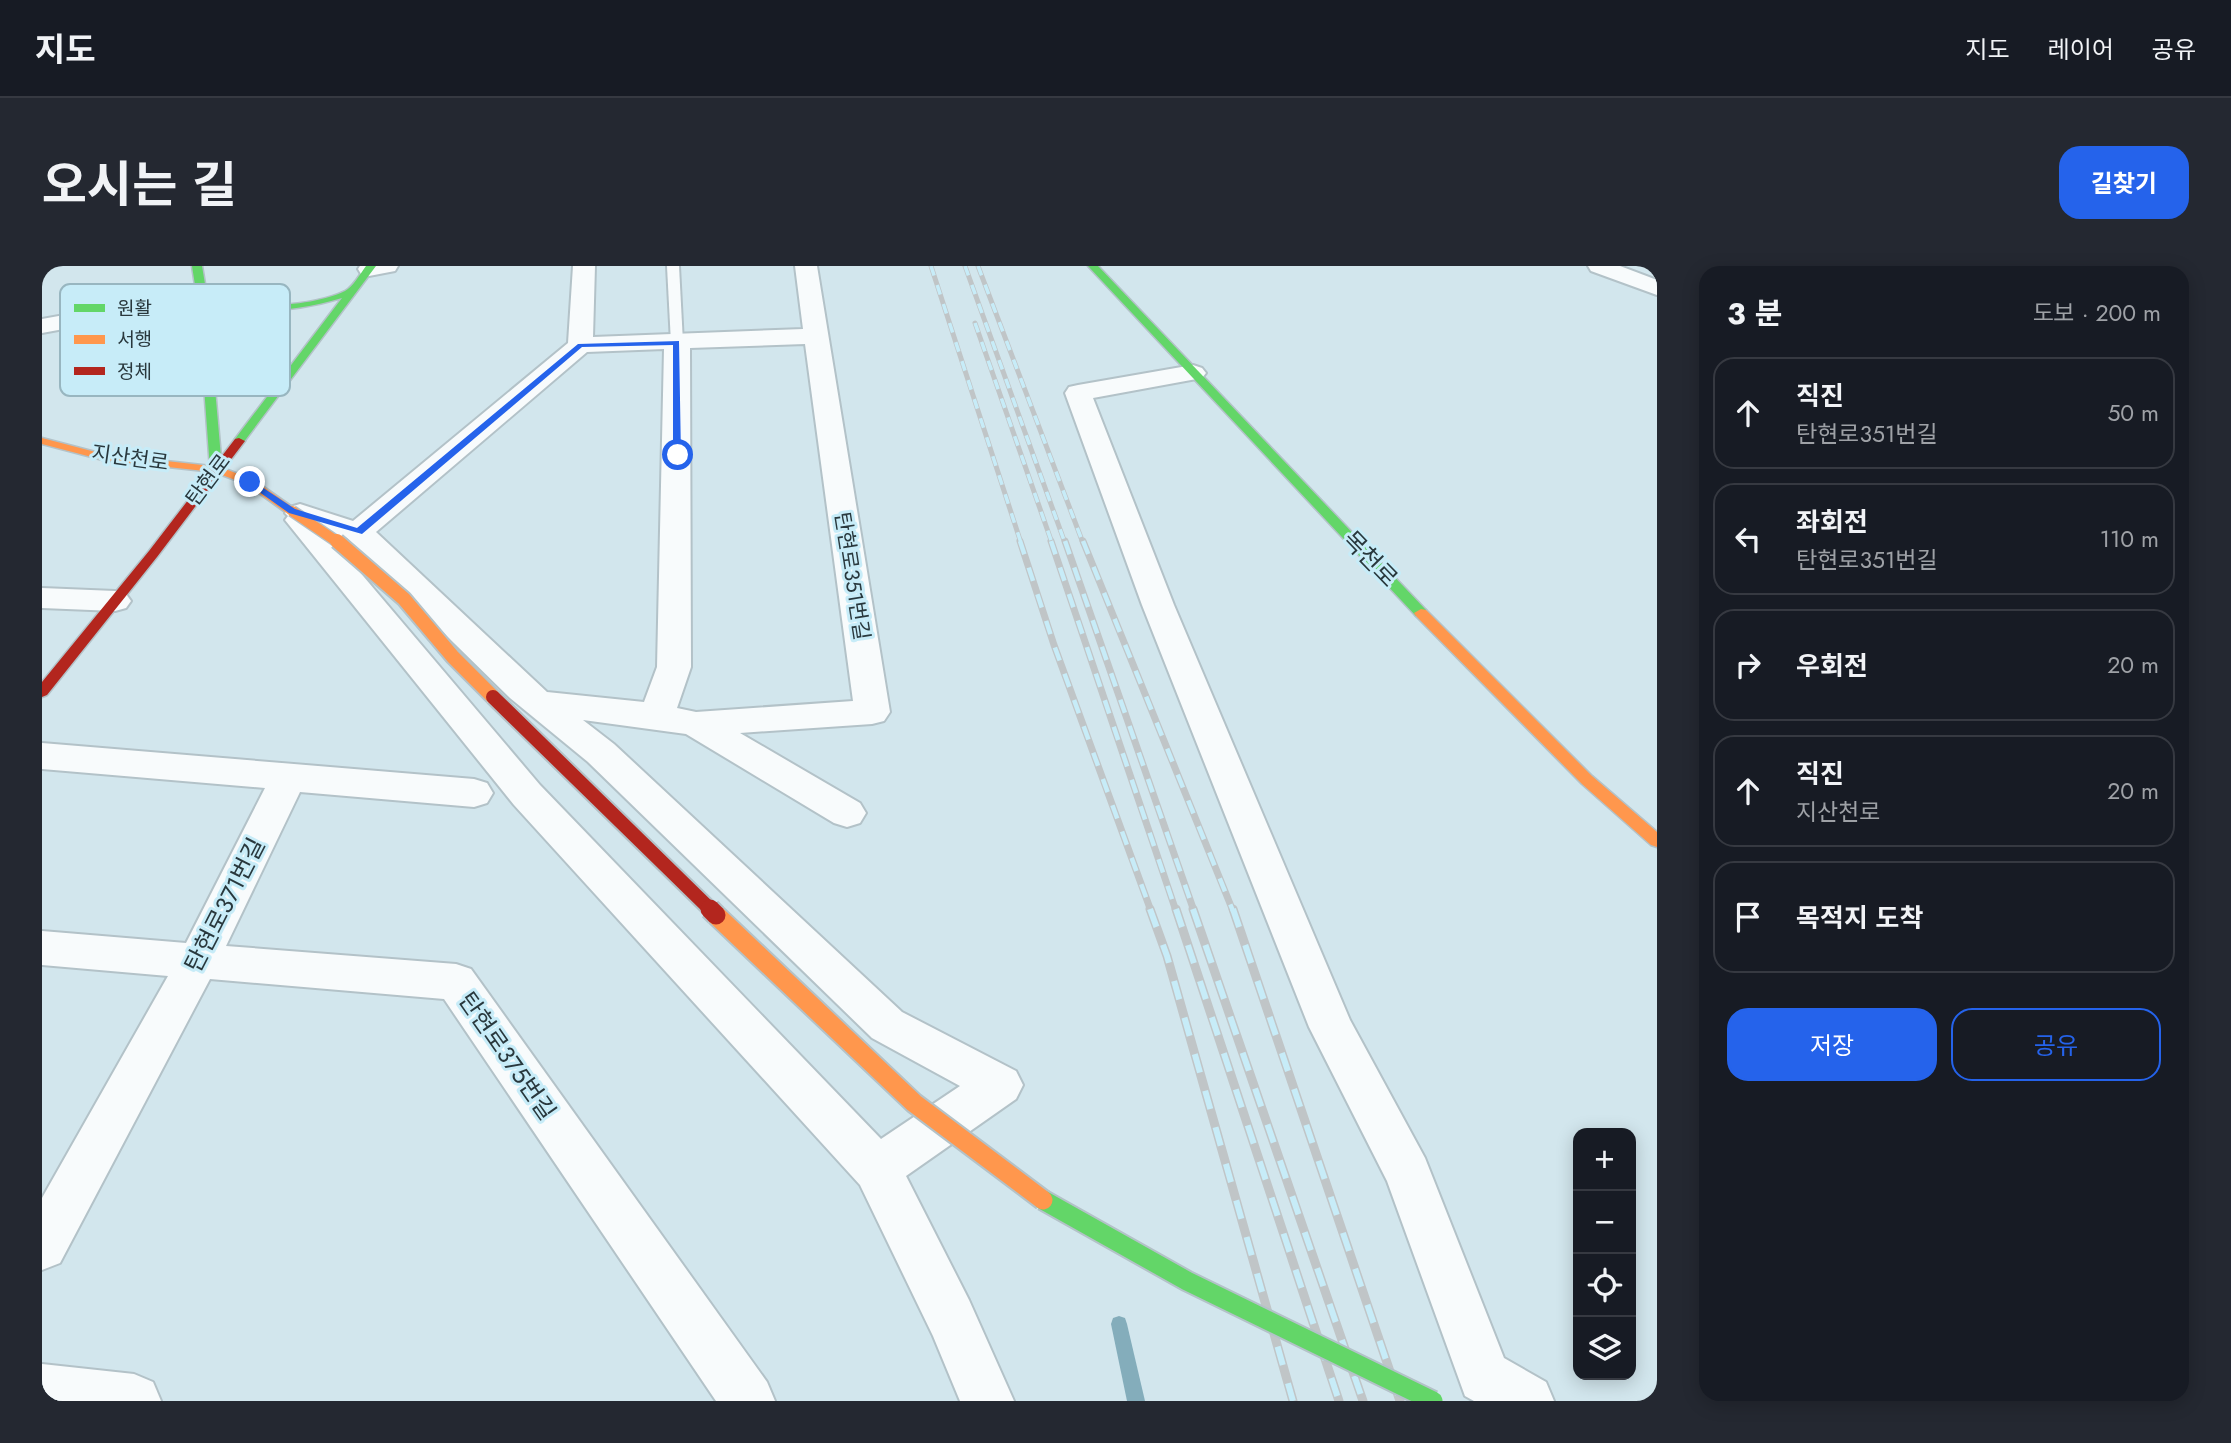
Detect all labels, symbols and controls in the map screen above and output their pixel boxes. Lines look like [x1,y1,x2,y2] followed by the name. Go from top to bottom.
[35,26,96,73] text: 지도
[1965,32,2010,67] text: 지도
[2048,32,2114,67] text: 레이어
[2152,32,2196,67] text: 공유
[2059,146,2189,219] button: 길찾기
[42,150,237,220] text: 오시는 길
[60,284,290,396] legend
[1727,292,1782,335] text: 3 분
[117,295,152,322] text: 원활
[2032,296,2161,330] text: 도보 · 200 m
[117,326,152,353] text: 서행
[117,358,152,385] text: 정체
[1796,377,1844,415] text: 직진
[1729,394,1767,432] icon: ahead
[2107,396,2159,430] text: 50 m
[1796,417,1938,451] text: 탄현로351번길
[90,438,170,478] street label: 지산천로
[662,439,693,470] route start
[179,448,237,512] street label: 탄현로
[234,466,265,497] route end
[1796,503,1868,541] text: 좌회전
[827,510,877,642] street label: 탄현로351번길
[1729,520,1767,558] icon: left
[2100,522,2159,556] text: 110 m
[1335,523,1406,595] street label: 목천로
[1796,543,1938,577] text: 탄현로351번길
[1729,646,1767,684] icon: right
[1796,647,1868,685] text: 우회전
[2107,648,2159,682] text: 20 m
[1796,755,1844,793] text: 직진
[1729,772,1767,810] icon: ahead
[2107,774,2159,808] text: 20 m
[1796,795,1881,829] text: 지산천로
[176,832,273,978] street label: 탄현로371번길
[1729,898,1767,936] icon: arrive
[1796,899,1923,937] text: 목적지 도착
[450,985,565,1127] street label: 탄현로375번길
[1727,1008,1937,1081] button: 저장
[1951,1008,2161,1081] button: 공유
[1573,1128,1636,1380] map controls
[1573,1128,1636,1191] button: +
[1573,1191,1636,1254] button: −
[1573,1254,1636,1317] button: locate
[1573,1317,1636,1380] button: layers

